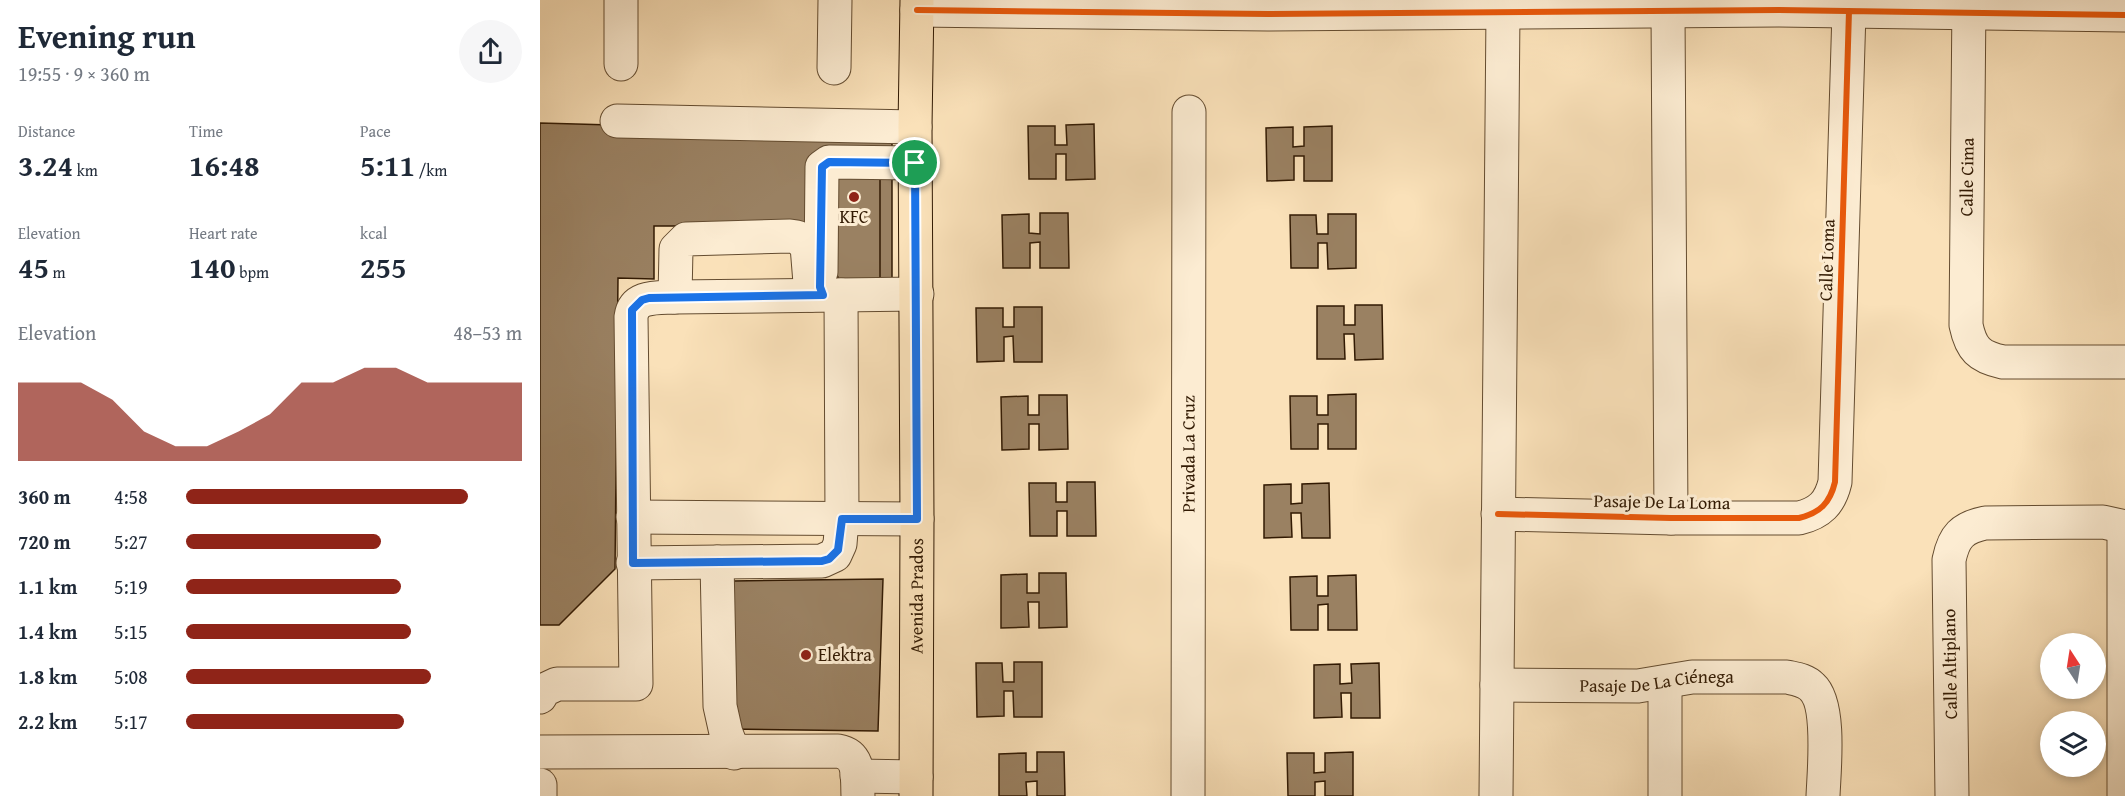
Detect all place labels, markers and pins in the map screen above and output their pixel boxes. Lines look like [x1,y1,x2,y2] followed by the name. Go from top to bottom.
[889,137,940,188] pin
[847,190,861,204] marker: KFC
[839,203,869,230] place label: KFC
[818,641,872,668] place label: Elektra
[799,648,813,662] marker: Elektra

